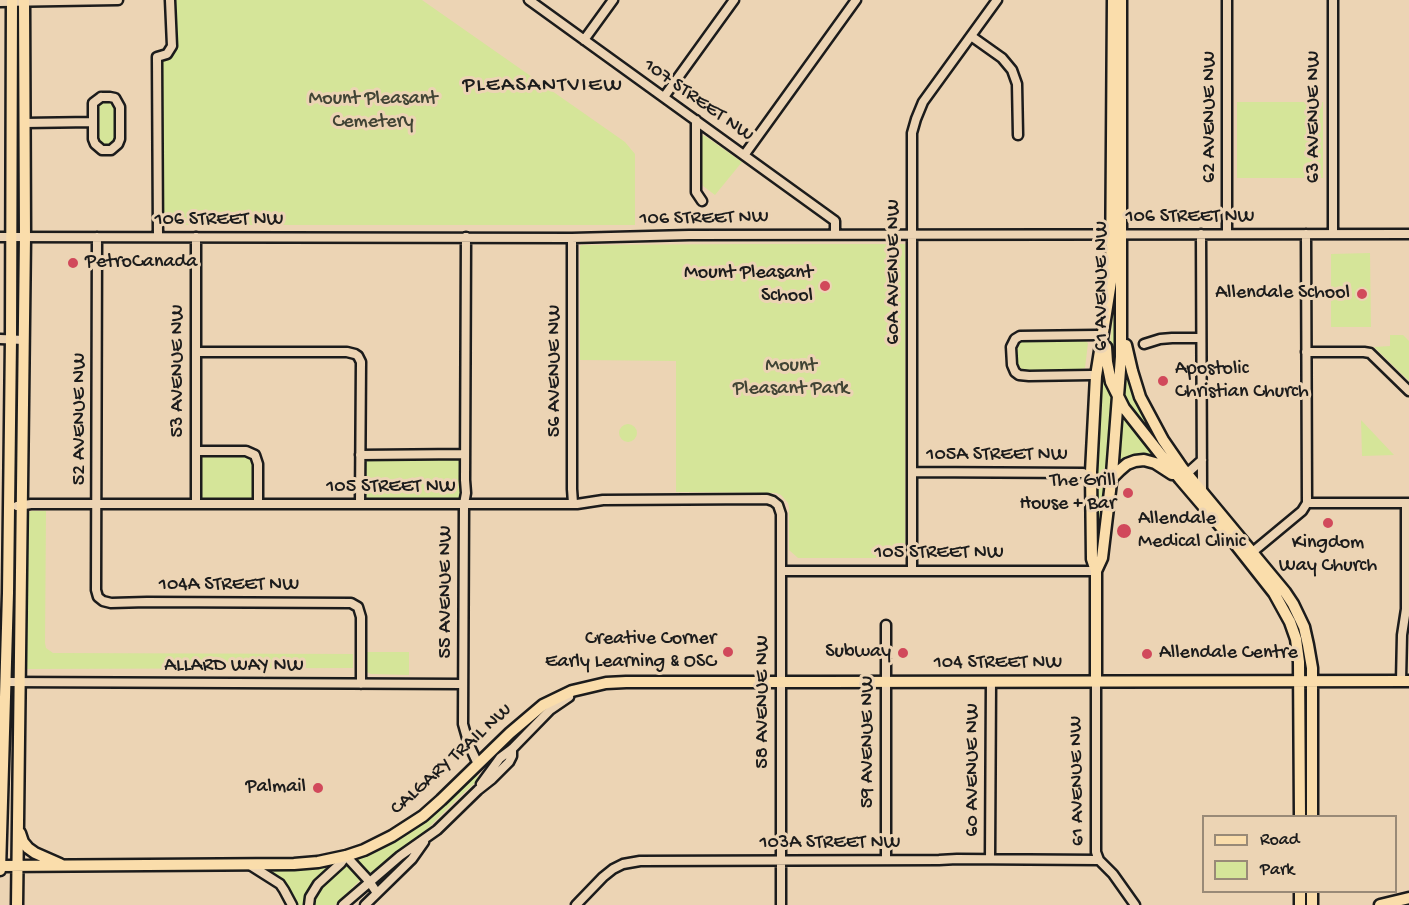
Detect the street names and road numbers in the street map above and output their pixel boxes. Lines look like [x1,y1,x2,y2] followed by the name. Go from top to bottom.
[1199,51,1223,183] street label: 62 AVENUE NW
[1303,51,1327,183] street label: 63 AVENUE NW
[638,54,758,148] street label: 107 STREET NW
[883,199,907,345] street label: 60A AVENUE NW
[639,206,769,232] street label: 106 STREET NW
[1125,206,1255,230] street label: 106 STREET NW
[154,209,284,233] street label: 106 STREET NW
[1091,221,1115,351] street label: 61 AVENUE NW
[167,305,191,437] street label: 53 AVENUE NW
[544,305,568,437] street label: 56 AVENUE NW
[69,353,93,485] street label: 52 AVENUE NW
[926,444,1068,468] street label: 105A STREET NW
[326,476,456,500] street label: 105 STREET NW
[435,525,459,659] street label: 55 AVENUE NW
[874,542,1004,566] street label: 105 STREET NW
[159,574,299,598] street label: 104A STREET NW
[752,635,776,769] street label: 58 AVENUE NW
[934,652,1062,676] street label: 104 STREET NW
[164,655,304,679] street label: ALLARD WAY NW
[857,676,881,808] street label: 59 AVENUE NW
[386,699,518,821] street label: CALGARY TRAIL NW
[962,703,986,837] street label: 60 AVENUE NW
[1065,716,1091,846] street label: 61 AVENUE NW
[759,832,901,856] street label: 103A STREET NW

